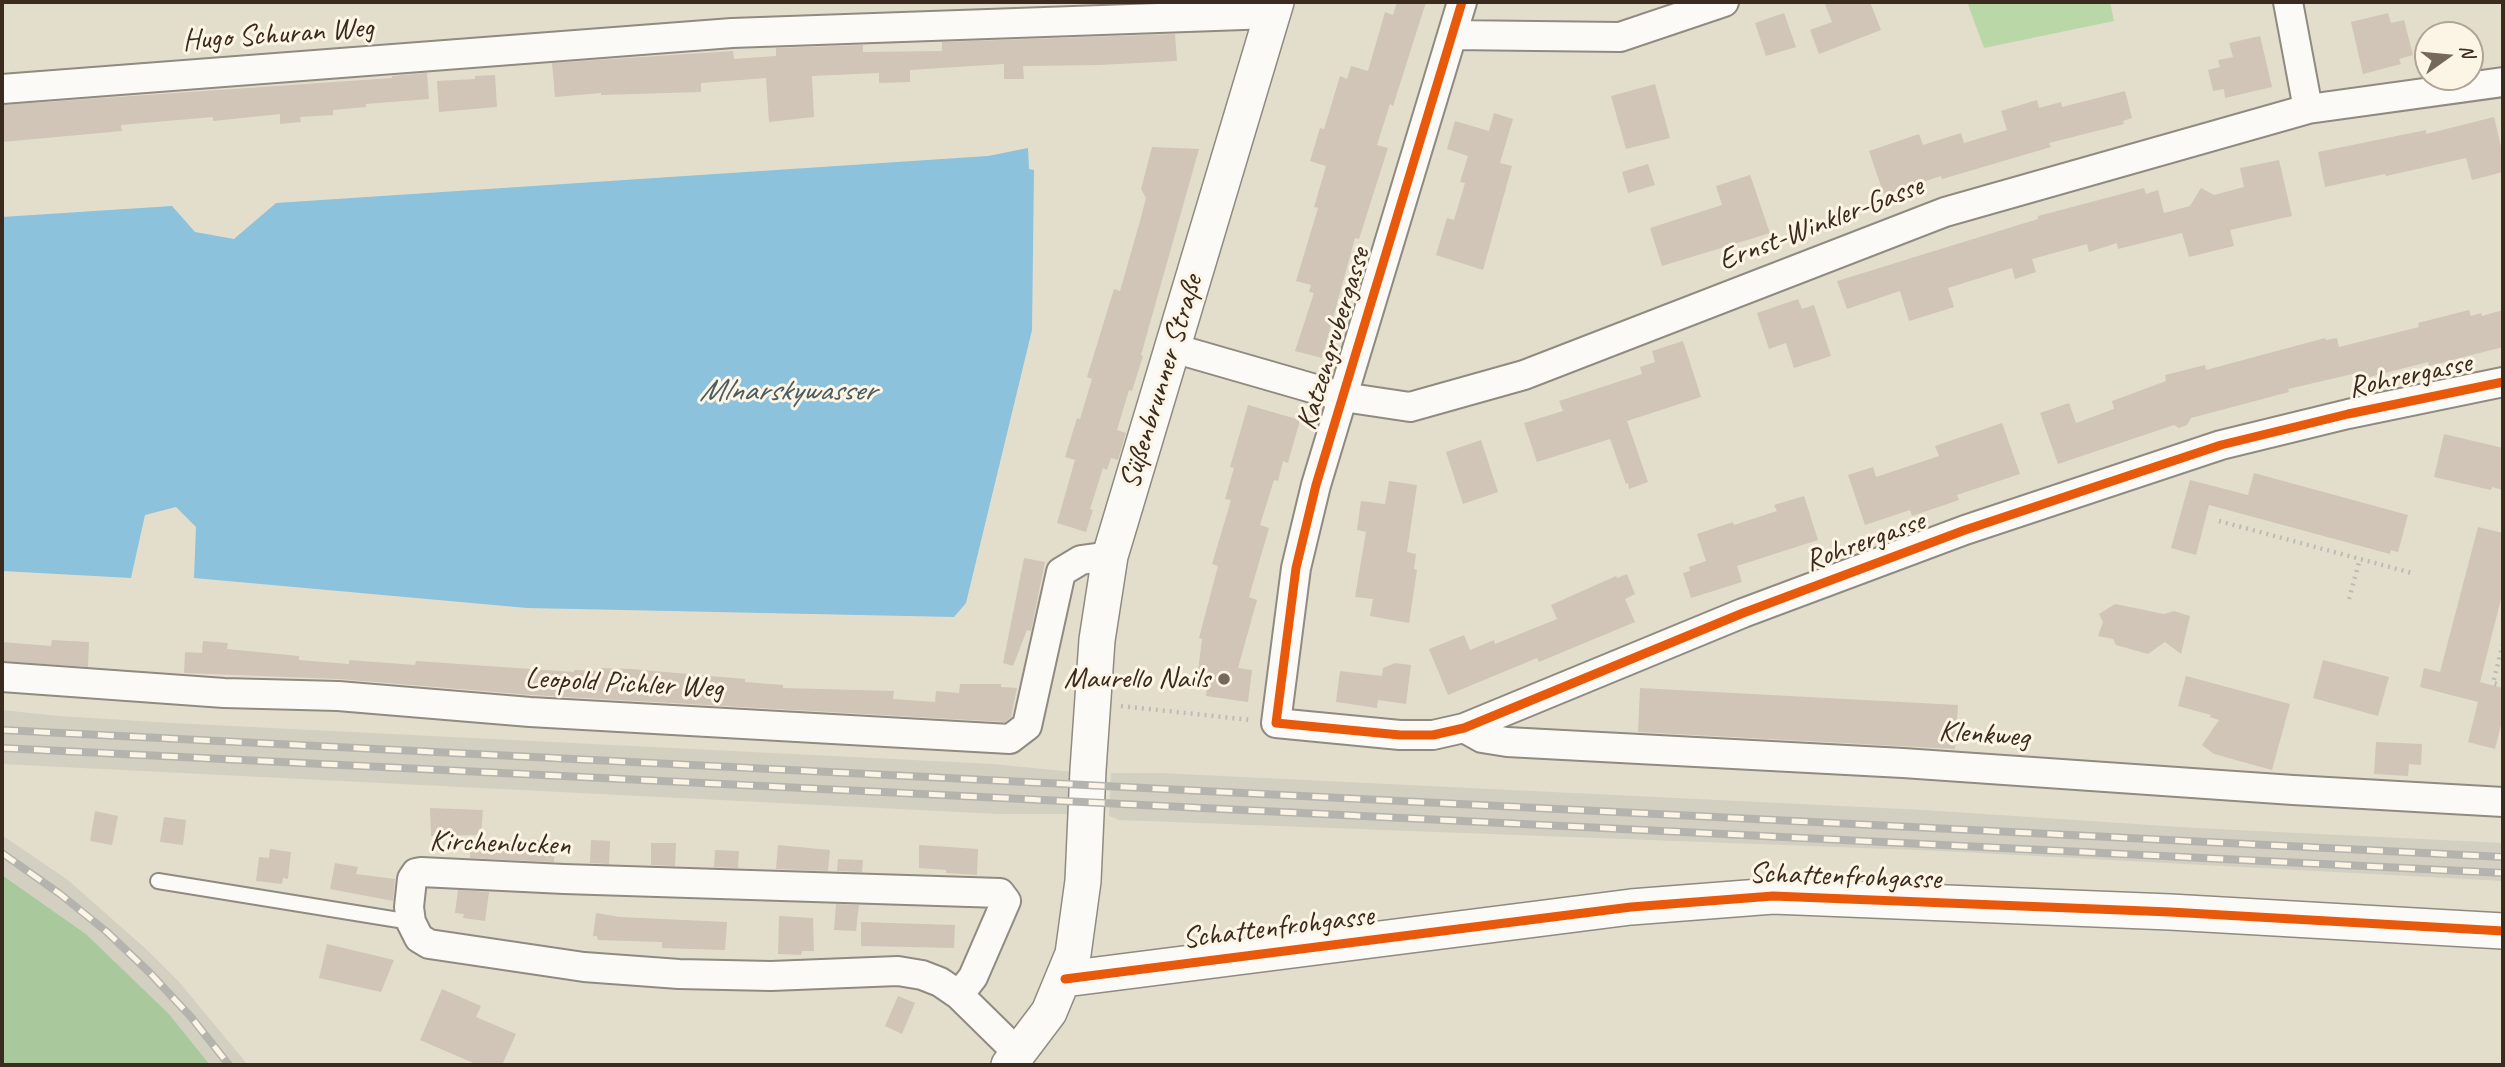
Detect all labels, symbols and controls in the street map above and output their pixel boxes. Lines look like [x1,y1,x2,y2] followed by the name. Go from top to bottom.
[181,10,375,60] street label: Hugo Schuran Weg
[2414,21,2484,91] north arrow
[2454,42,2480,60] text: N
[1714,168,1928,280] street label: Ernst-Winkler-Gasse
[1289,244,1379,434] street label: Katzengrubergasse
[1112,271,1212,493] street label: Süßenbrunner Straße
[2345,345,2475,407] street label: Rohrergasse
[699,373,875,411] water label: Mlnarskywasser
[1800,504,1930,580] street label: Rohrergasse
[524,661,724,707] street label: Leopold Pichler Weg
[1064,661,1210,697] place label: Maurello Nails
[1216,671,1232,687] marker: Maurello Nails
[1938,714,2030,756] street label: Klenkweg
[429,824,571,864] street label: Kirchenlucken
[1748,856,1942,898] street label: Schattenfrohgasse
[1180,898,1376,958] street label: Schattenfrohgasse

